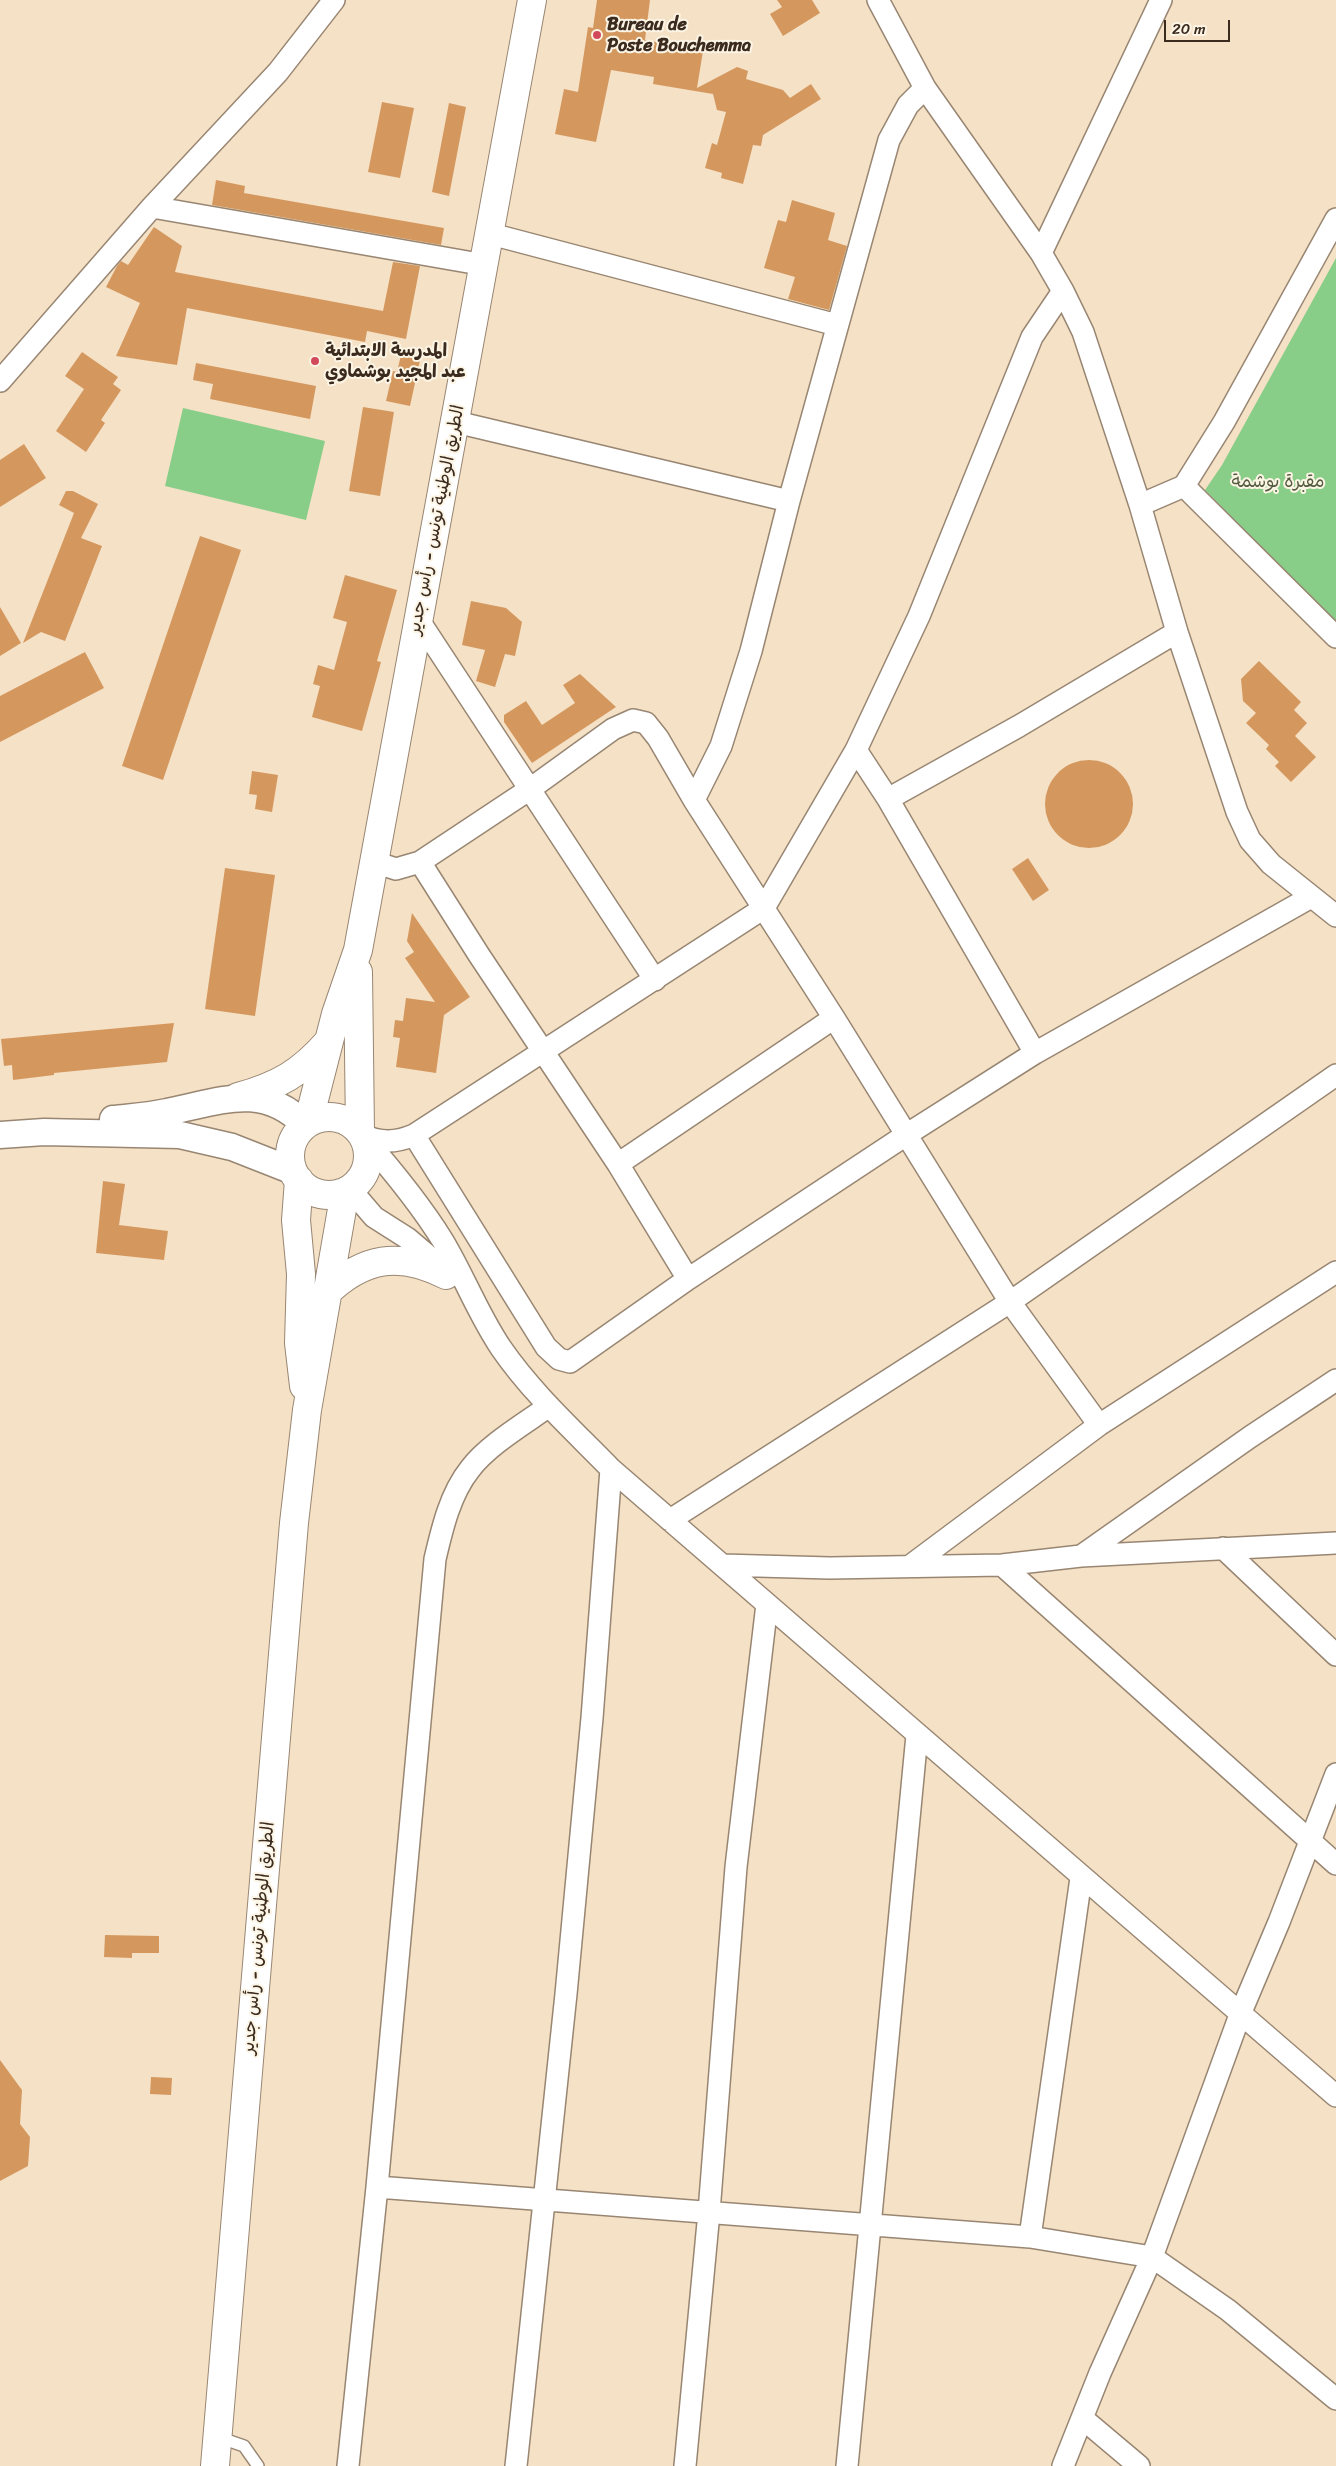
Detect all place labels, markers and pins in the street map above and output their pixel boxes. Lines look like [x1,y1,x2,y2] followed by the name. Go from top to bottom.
[607,14,751,56] place label: Bureau de Poste Bouchemma
[591,29,603,41] marker: Bureau de Poste Bouchemma
[325,340,465,382] place label: المدرسة الابتدائية عبد المجيد بوشماوي
[309,355,321,367] marker: المدرسة الابتدائية عبد المجيد بوشماوي

